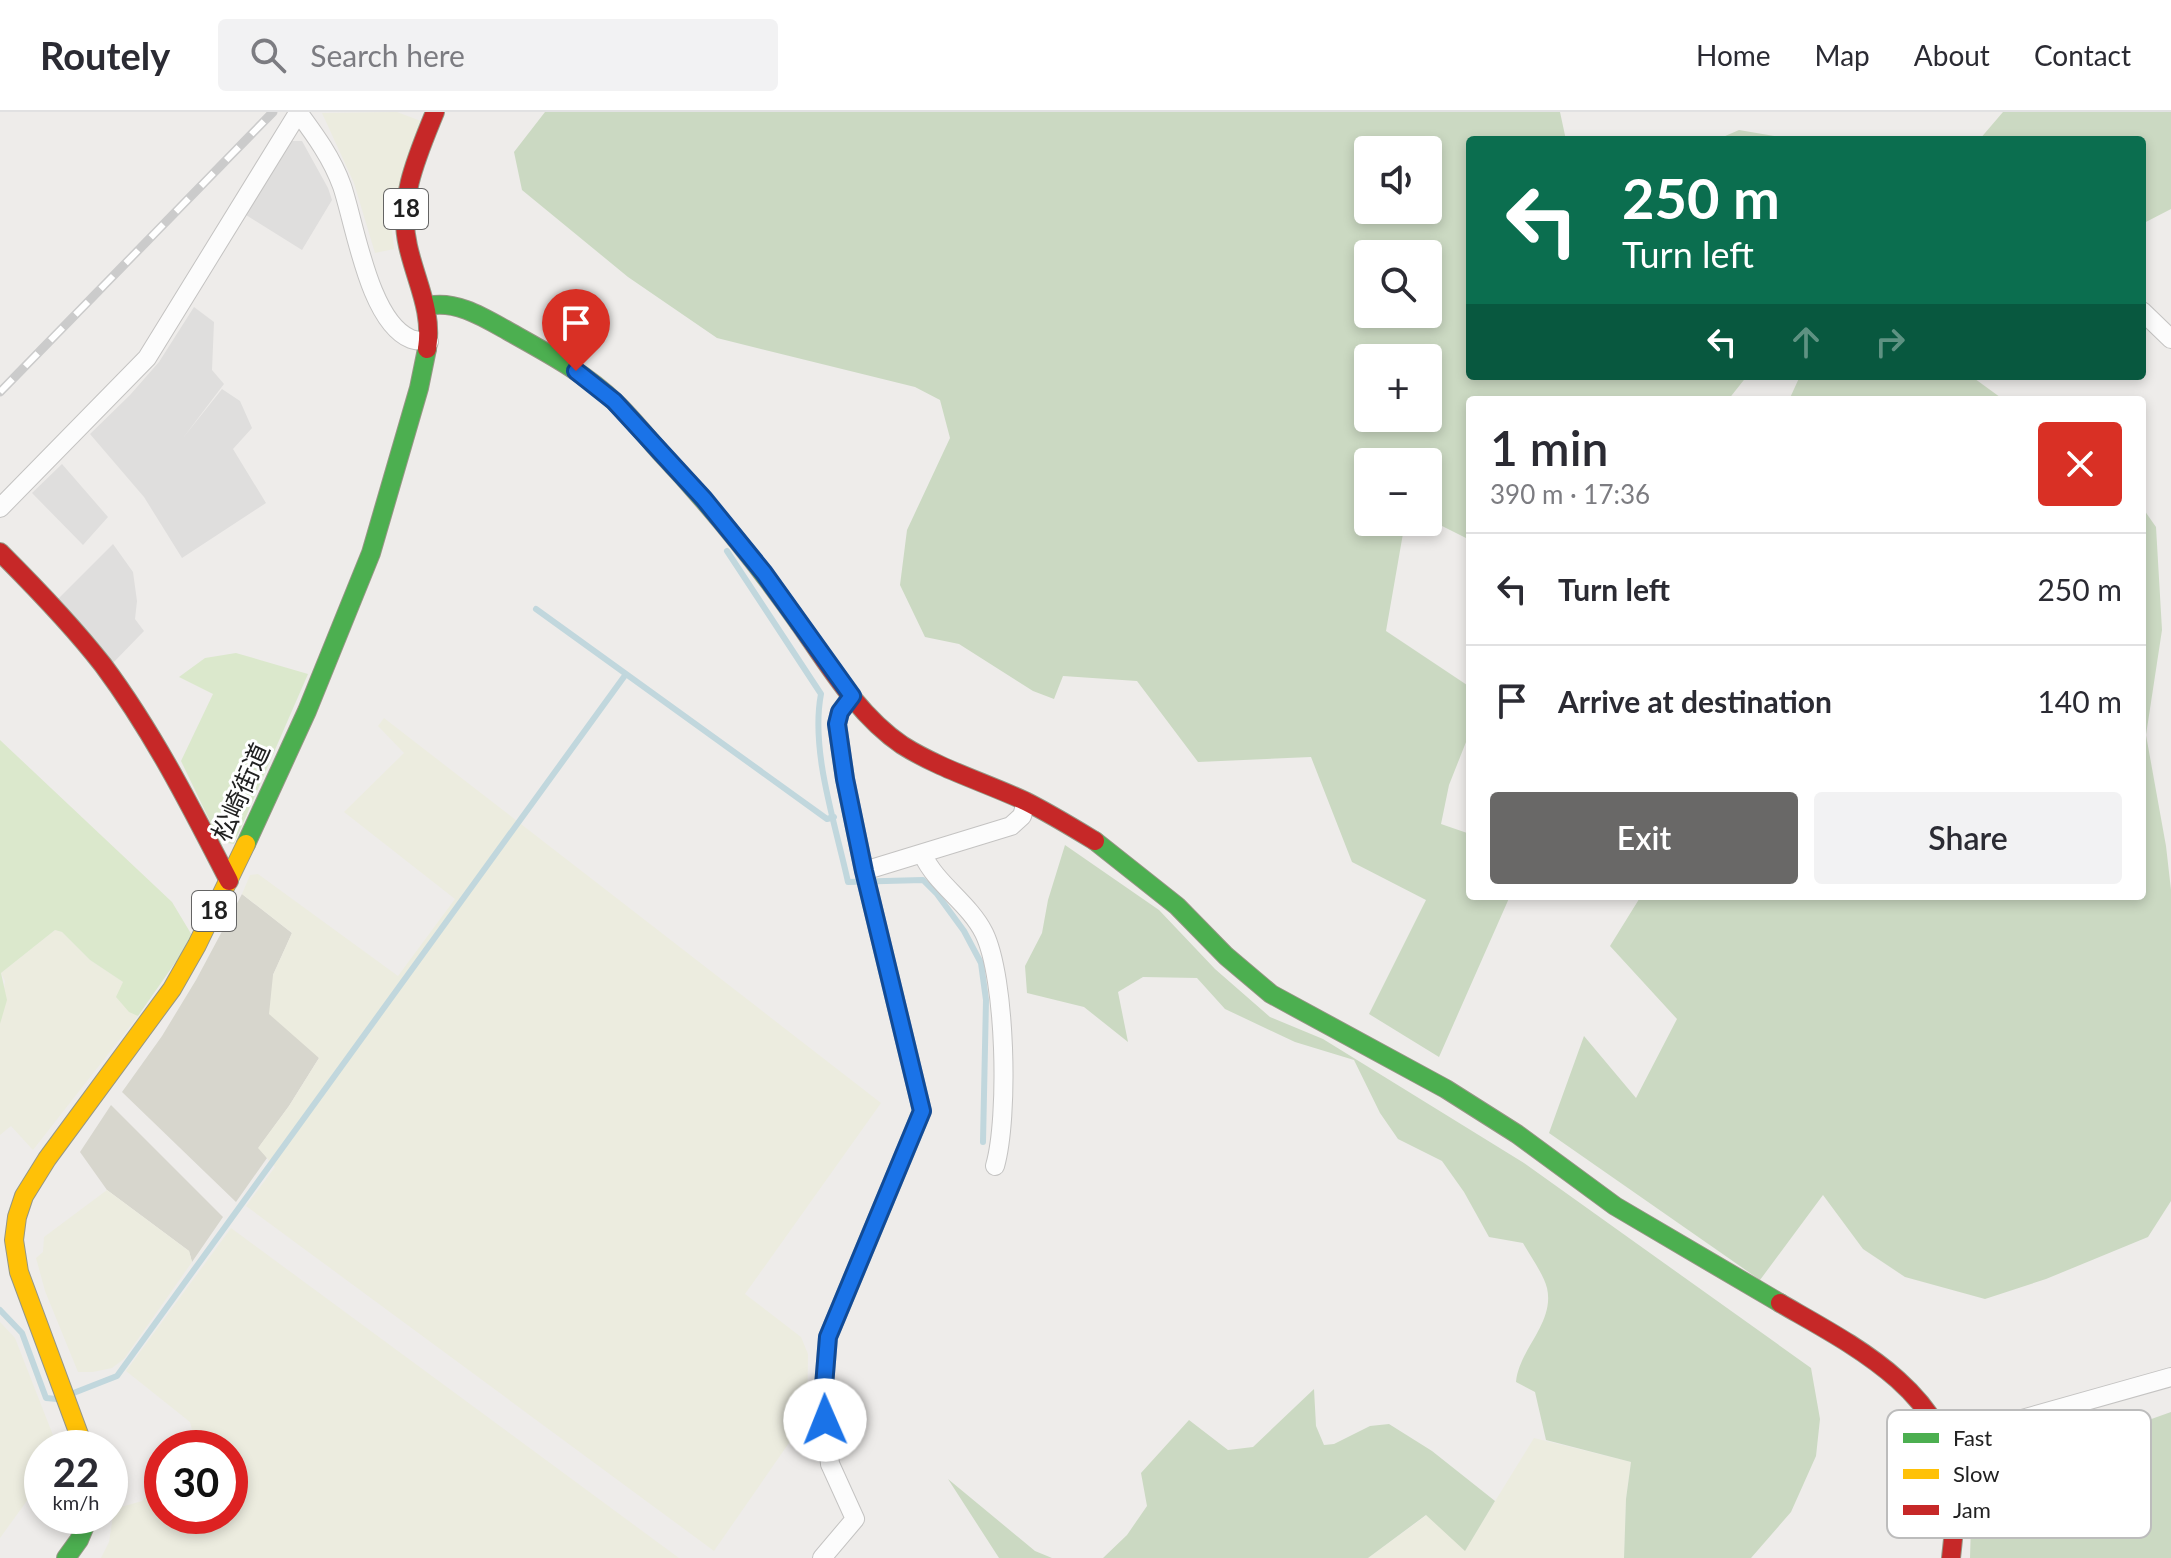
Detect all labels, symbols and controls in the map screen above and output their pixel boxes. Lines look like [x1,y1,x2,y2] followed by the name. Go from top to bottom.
[218,19,778,91] search box
[40,32,170,78] text: Routely
[246,33,290,77] icon: search
[310,37,465,73] text: Search here
[1696,38,1771,72] text: Home
[1815,38,1870,72] text: Map
[1914,38,1990,72] text: About
[2034,38,2131,72] text: Contact
[1354,136,1442,536] map controls
[1354,136,1442,224] button: sound
[1622,164,1780,231] text: 250 m
[1490,168,1594,272] icon: left
[384,189,428,229] road number: 18
[1622,232,1754,276] text: Turn left
[1354,240,1442,328] button: search
[542,289,610,371] pin
[554,301,598,345] icon: arrive
[1700,320,1744,364] icon: left
[1784,320,1828,364] icon: ahead
[1868,320,1912,364] icon: right
[1354,344,1442,432] button: +
[1490,419,1608,476] text: 1 min
[2038,422,2122,506] button: close
[1354,448,1442,536] button: −
[1490,478,1650,510] text: 390 m · 17:36
[1490,567,1534,611] icon: left
[1558,571,1670,607] text: Turn left
[2037,571,2122,607] text: 250 m
[1490,679,1534,723] icon: arrive
[1558,683,1832,719] text: Arrive at destination
[2037,683,2122,719] text: 140 m
[204,738,276,846] street label: 松崎街道
[1490,792,1798,884] button: Exit
[1814,792,2122,884] button: Share
[192,891,236,931] road number: 18
[783,1378,867,1462] position arrow
[1887,1410,2151,1538] legend
[1953,1424,1992,1451] text: Fast
[144,1430,248,1534] speed limit sign: 30
[53,1448,99,1496] text: 22
[1953,1460,2000,1487] text: Slow
[53,1490,99,1514] text: km/h
[1953,1496,1991,1523] text: Jam

